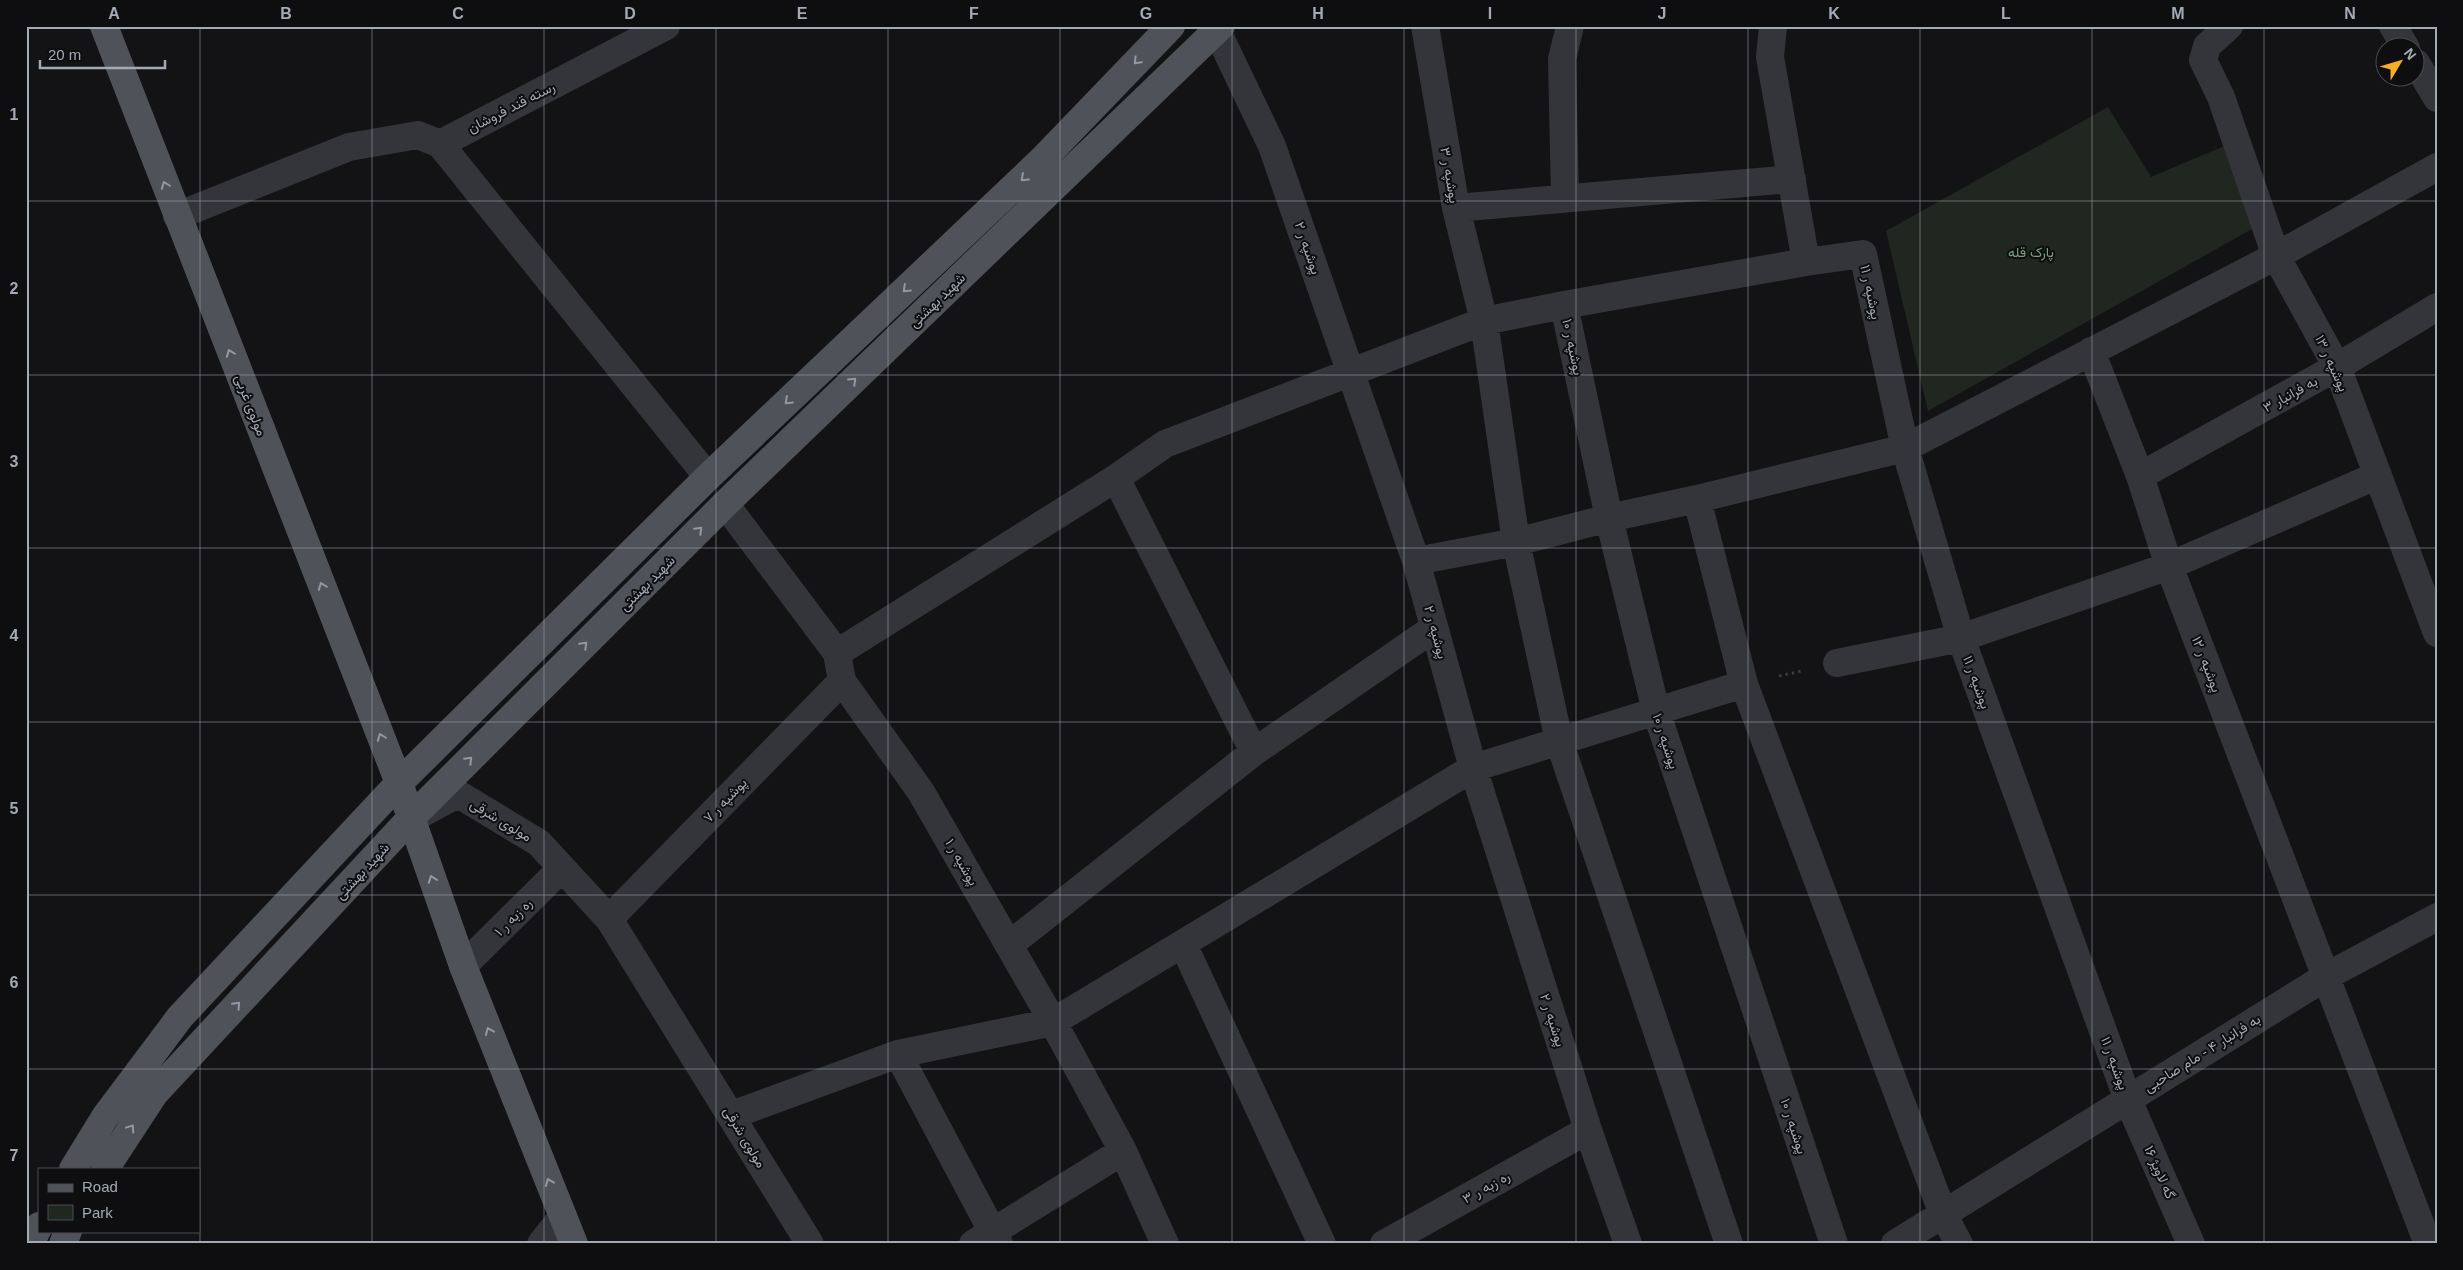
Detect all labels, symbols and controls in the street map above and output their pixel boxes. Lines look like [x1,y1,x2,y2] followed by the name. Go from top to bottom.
[108,5,120,22] text: A
[280,5,292,22] text: B
[452,5,464,22] text: C
[624,5,636,22] text: D
[797,5,808,22] text: E
[969,5,979,22] text: F
[1140,5,1152,22] text: G
[1312,5,1324,22] text: H
[1488,5,1492,22] text: I
[1658,5,1666,22] text: J
[1828,5,1840,22] text: K
[2001,5,2011,22] text: L
[2171,5,2185,22] text: M
[2344,5,2356,22] text: N
[40,38,165,70] scale bar
[2376,38,2426,88] north arrow
[2401,45,2420,63] text: N
[48,46,81,63] text: 20 m
[1134,56,1143,65] one-way arrow
[465,78,558,137] street label: رسته قند فروشان
[10,106,19,123] text: 1
[1435,146,1463,205] street label: پوشپه ر ۳
[1020,172,1029,181] one-way arrow
[161,182,171,190] one-way arrow
[1290,220,1324,277] street label: پوشپه ر ۲
[2008,244,2054,262] park label: پارک قله
[1855,263,1885,321] street label: پوشپه ر ۱۱
[906,269,969,331] street label: شهید بهشتی
[10,280,19,297] text: 2
[902,284,911,293] one-way arrow
[1557,317,1587,377] street label: پوشپه ر ۱۰
[2310,332,2352,395] street label: پوشپه ر ۱۳
[226,349,237,358] one-way arrow
[231,372,270,438] street label: مولوی غربی
[2260,373,2321,416] street label: به فرانبار ۳
[848,378,857,387] one-way arrow
[785,395,794,404] one-way arrow
[10,453,19,470] text: 3
[693,527,702,536] one-way arrow
[616,552,679,615] street label: شهید بهشتی
[318,582,328,591] one-way arrow
[1419,604,1451,661] street label: پوشپه ر ۲
[10,627,19,644] text: 4
[2187,634,2225,695] street label: پوشپه ر ۱۲
[578,642,587,651] one-way arrow
[1958,653,1994,711] street label: پوشپه ر ۱۱
[1648,711,1682,771] street label: پوشپه ر ۱۰
[377,733,387,742] one-way arrow
[463,757,472,766] one-way arrow
[700,774,751,827] street label: پوشپه ر ۷
[467,795,535,845] street label: مولوی شرقی
[10,800,19,817] text: 5
[941,836,982,889] street label: ۱ پوشپه ر
[332,839,393,903] street label: شهید بهشتی
[428,875,438,884] one-way arrow
[491,895,536,940] street label: ره زبه ر ۱
[10,974,19,991] text: 6
[1535,992,1569,1049] street label: پوشپه ر ۲
[231,1001,240,1010] one-way arrow
[2141,1011,2264,1096] street label: به فرانبار ۴ - مام صاحبی
[485,1027,495,1036] one-way arrow
[2096,1034,2132,1092] street label: پوشپه ر ۱۱
[1776,1096,1810,1156] street label: پوشپه ر ۱۰
[720,1103,770,1171] street label: مولوی شرقی
[125,1124,135,1133] one-way arrow
[2140,1143,2179,1201] street label: ۱۶ گه لاویژ
[10,1147,19,1164] text: 7
[1459,1167,1513,1207] street label: ره زبه ر ۳
[38,1168,200,1232] legend
[82,1178,118,1195] text: Road
[545,1178,556,1187] one-way arrow
[82,1204,113,1221] text: Park

